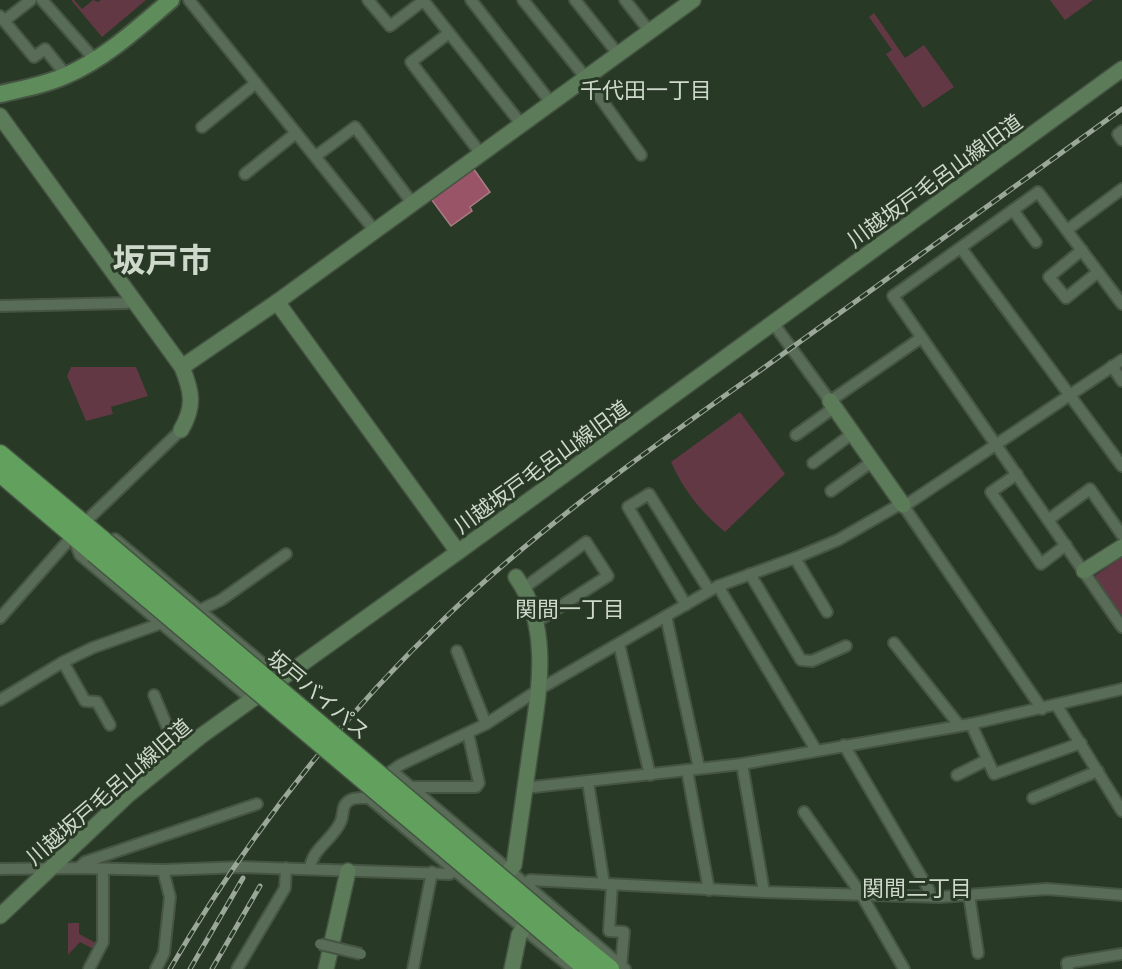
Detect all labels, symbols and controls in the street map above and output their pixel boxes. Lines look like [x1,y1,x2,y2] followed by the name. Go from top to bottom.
[580,76,712,102] district label: 千代田一丁目
[842,108,1026,252] street label: 川越坂戸毛呂山線旧道
[113,239,212,279] district label: 坂戸市
[449,394,633,538] street label: 川越坂戸毛呂山線旧道
[515,595,625,621] district label: 関間一丁目
[263,644,375,744] street label: 坂戸バイパス
[21,713,195,869] street label: 川越坂戸毛呂山線旧道
[862,874,972,900] district label: 関間二丁目

